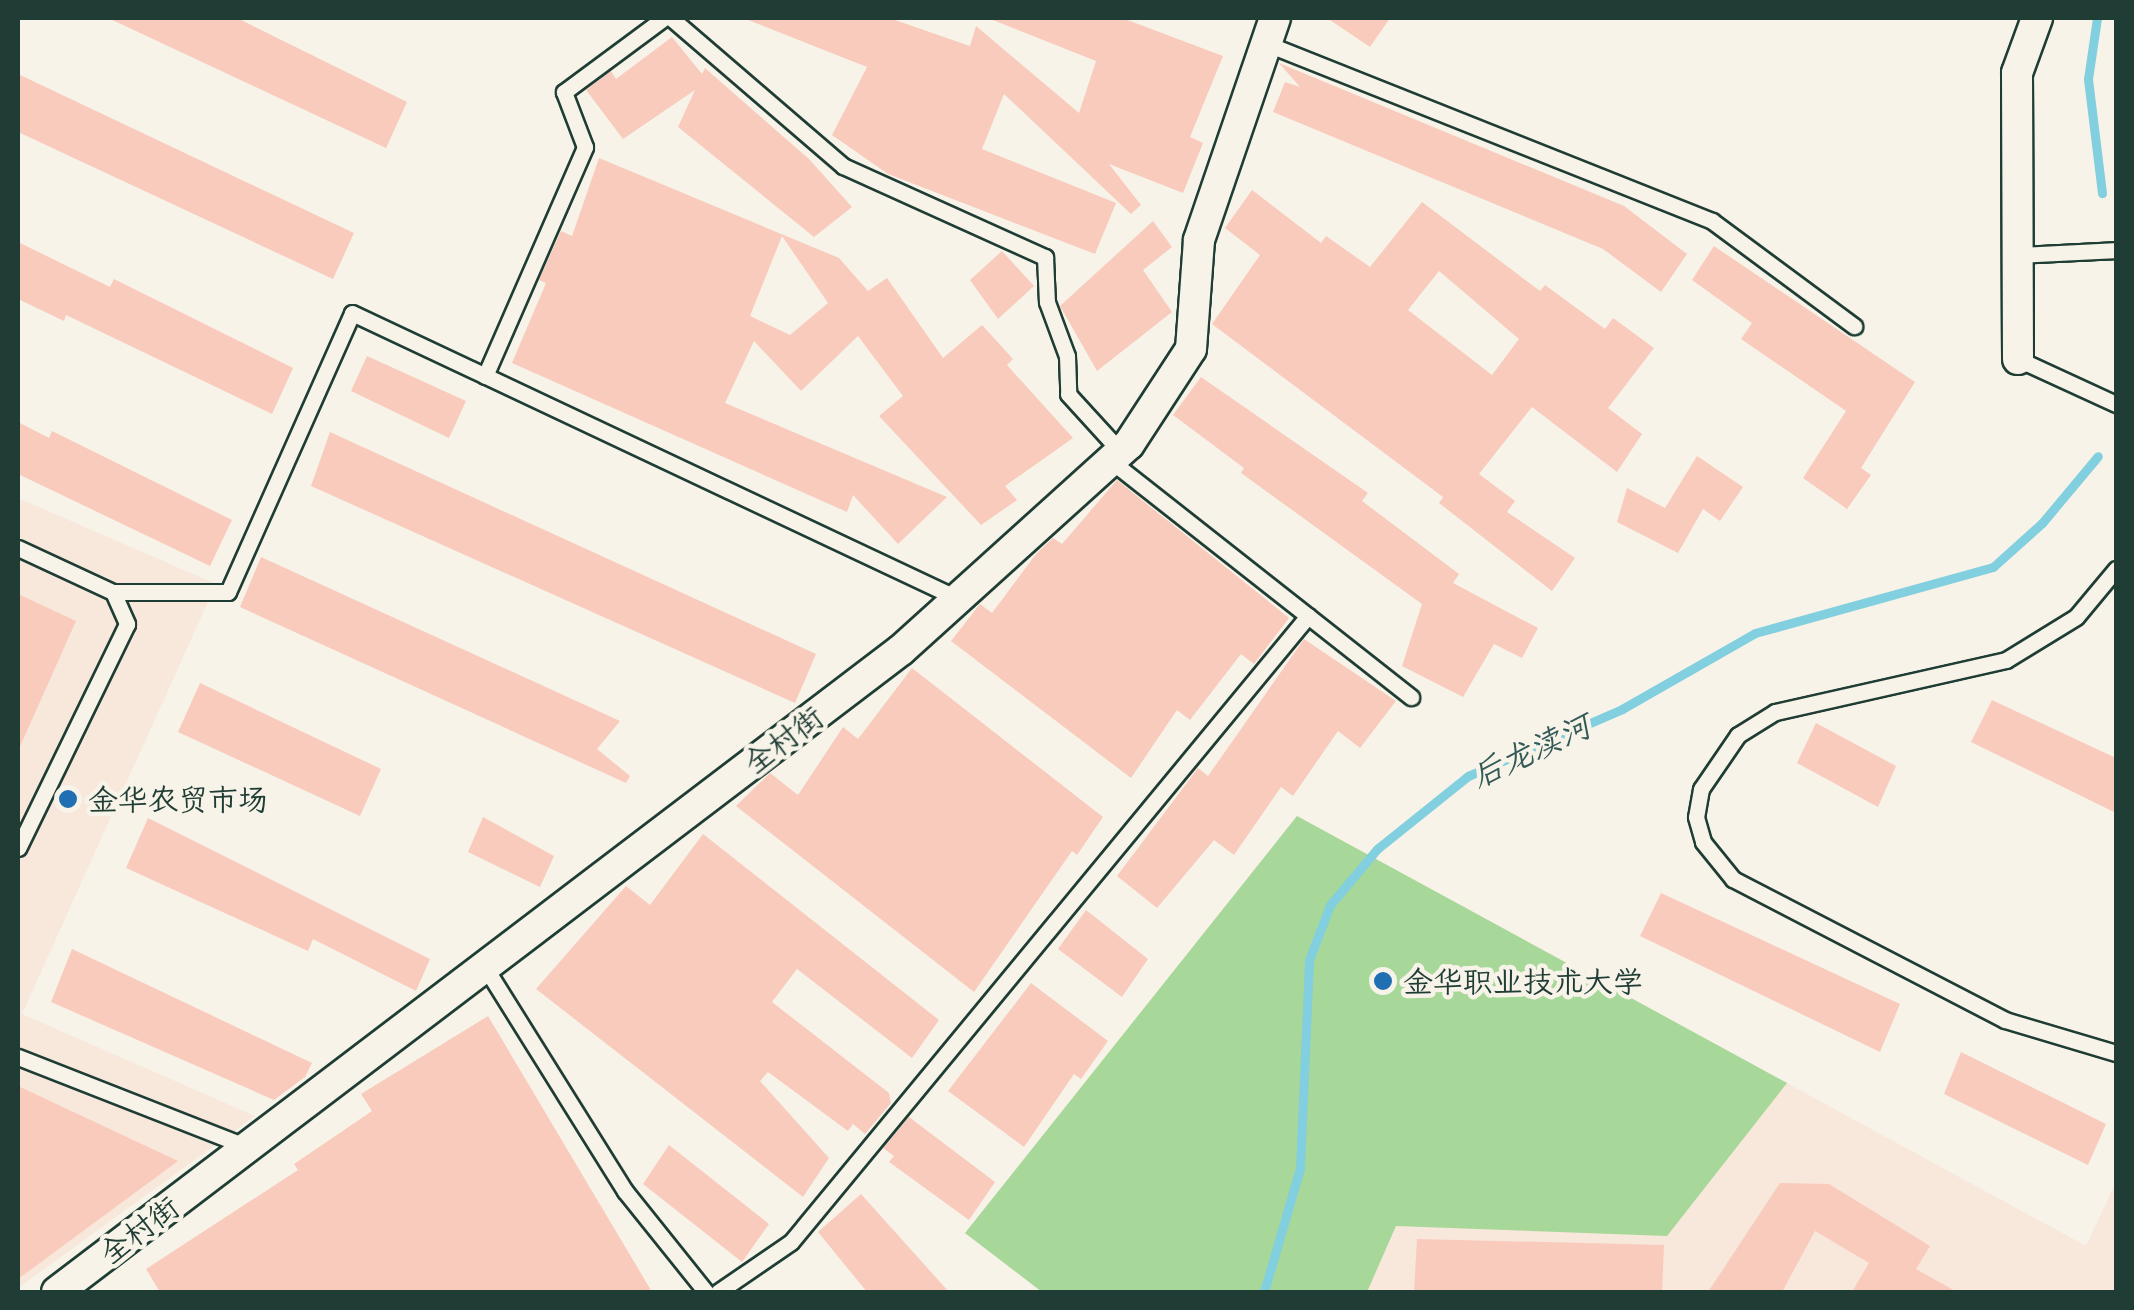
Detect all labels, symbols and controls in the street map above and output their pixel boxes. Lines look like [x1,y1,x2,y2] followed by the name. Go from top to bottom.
[736,699,830,781] street label: 全村街
[1465,707,1597,795] water label: 后龙渎河
[88,781,268,817] place label: 金华农贸市场
[57,788,79,810] marker: 金华农贸市场
[1403,963,1643,999] place label: 金华职业技术大学
[1372,970,1394,992] marker: 金华职业技术大学
[92,1189,186,1271] street label: 全村街

